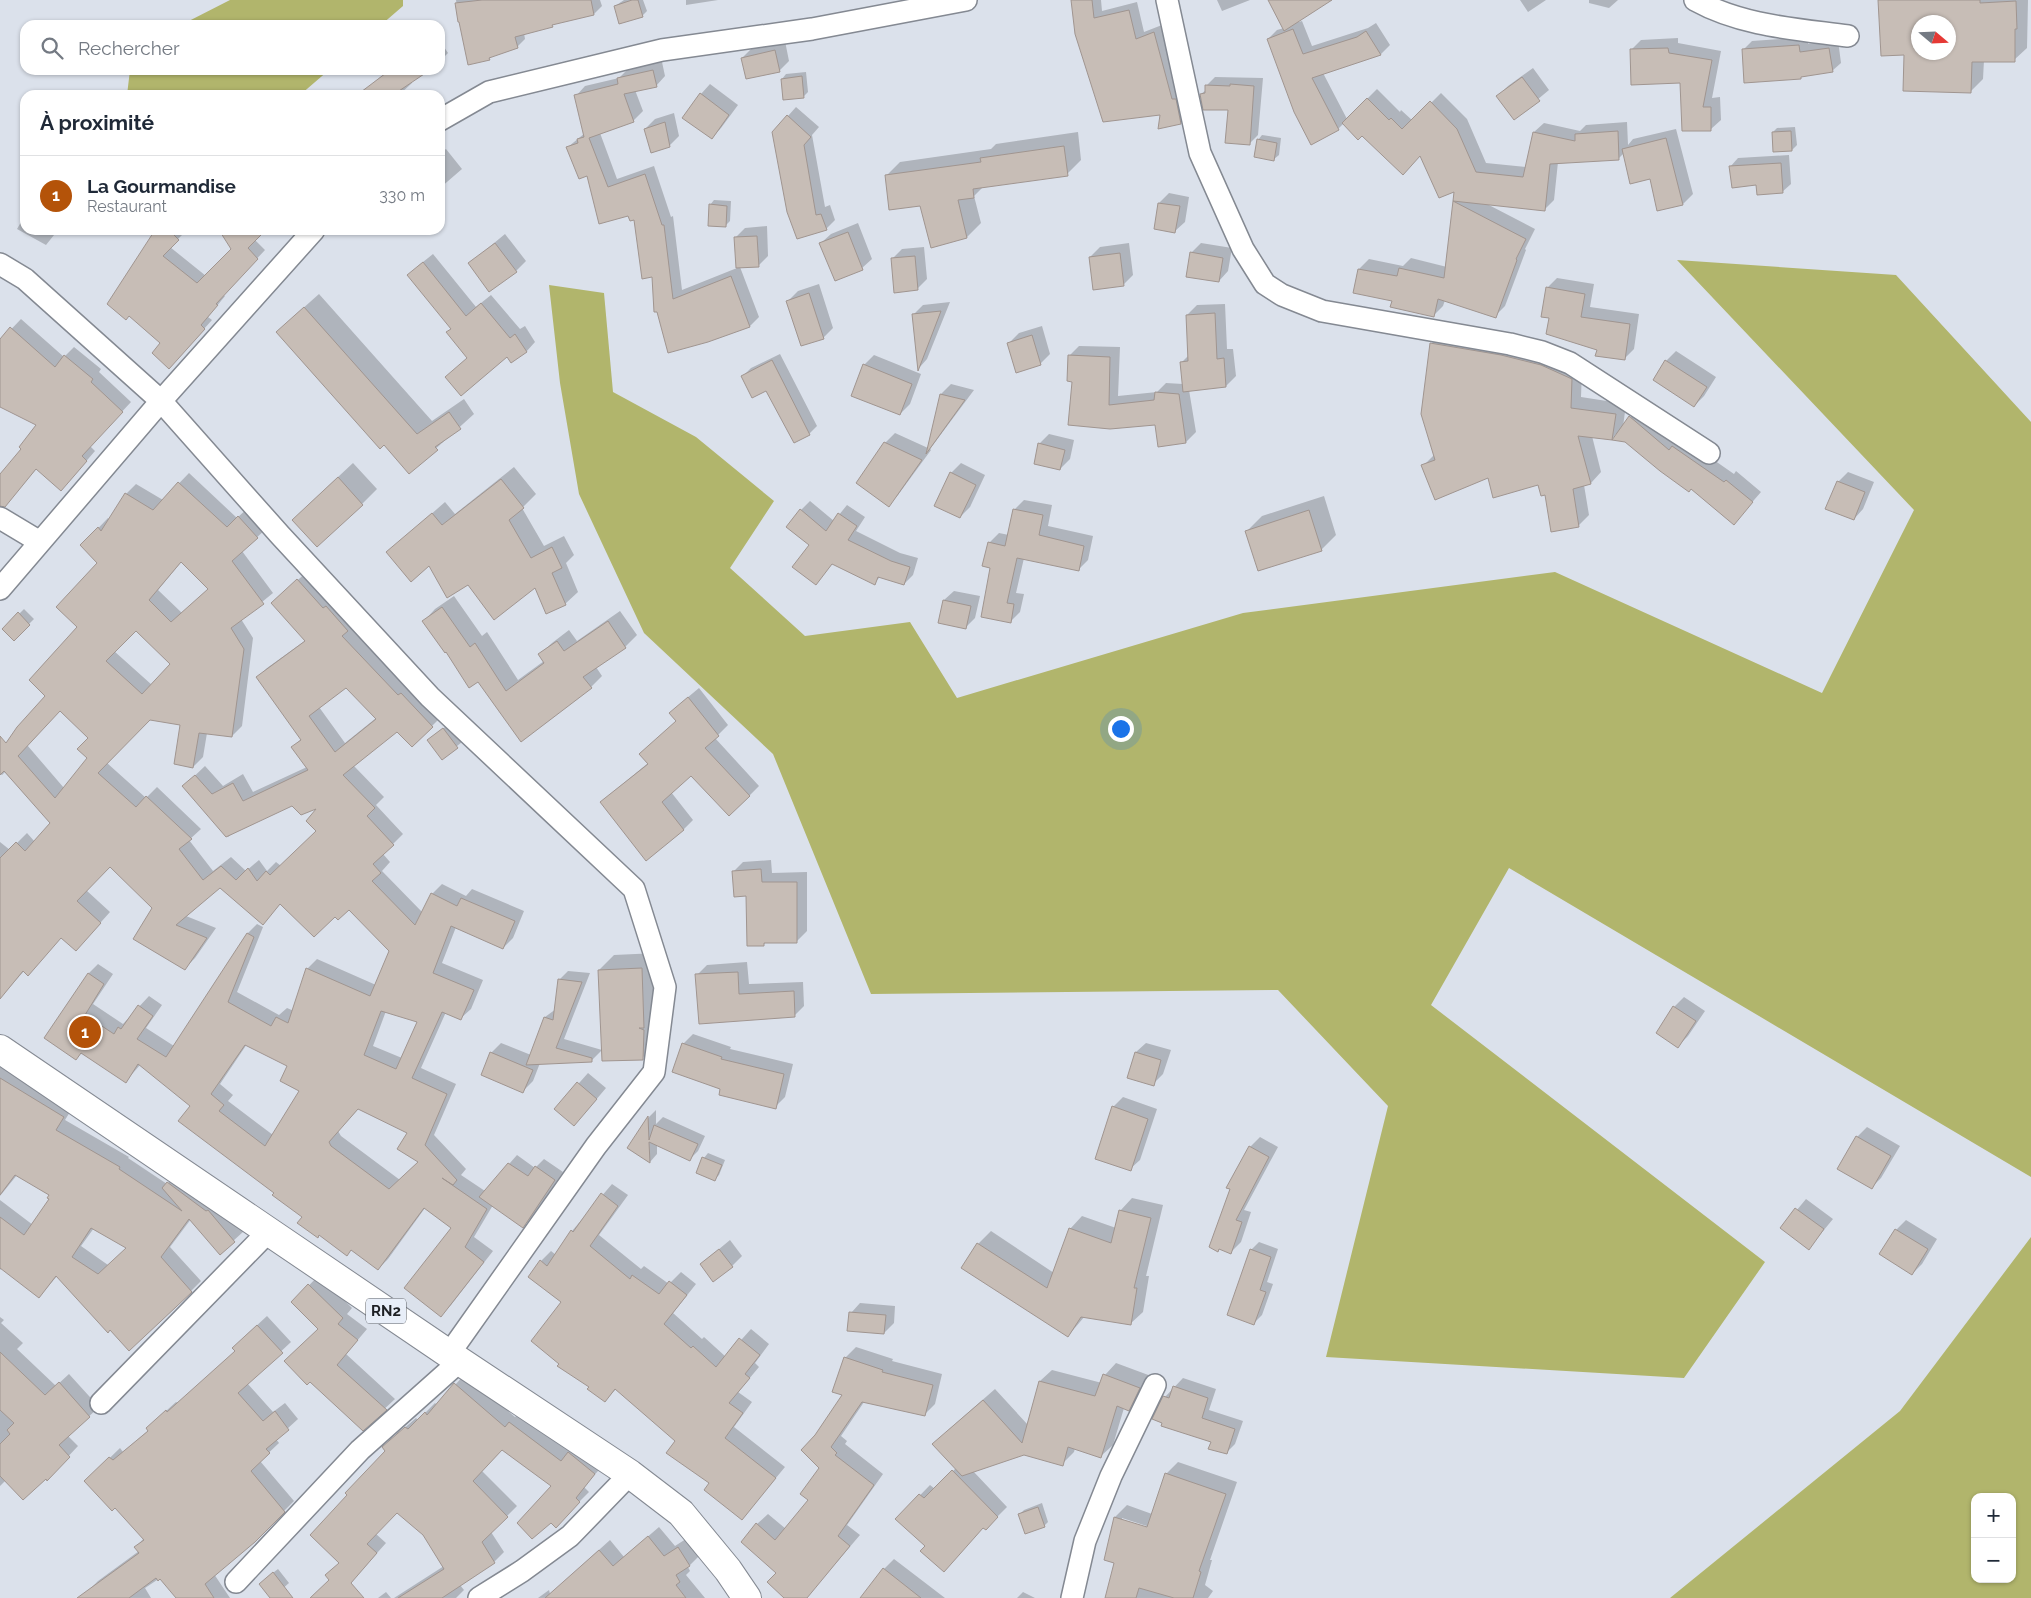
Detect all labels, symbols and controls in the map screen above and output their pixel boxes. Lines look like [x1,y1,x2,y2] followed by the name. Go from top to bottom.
[1911,15,1956,60] north arrow
[20,20,445,75] search box
[38,34,66,62] icon: search
[78,37,180,59] text: Rechercher
[40,110,154,135] text: À proximité
[87,175,236,197] text: La Gourmandise
[52,186,60,205] text: 1
[379,186,425,205] text: 330 m
[87,197,167,216] text: Restaurant
[1108,716,1134,742] your location
[69,1013,101,1051] pin: 1
[366,1298,406,1324] road number: RN2
[1971,1493,2016,1583] map controls
[1971,1493,2016,1538] button: +
[1971,1538,2016,1583] button: −

